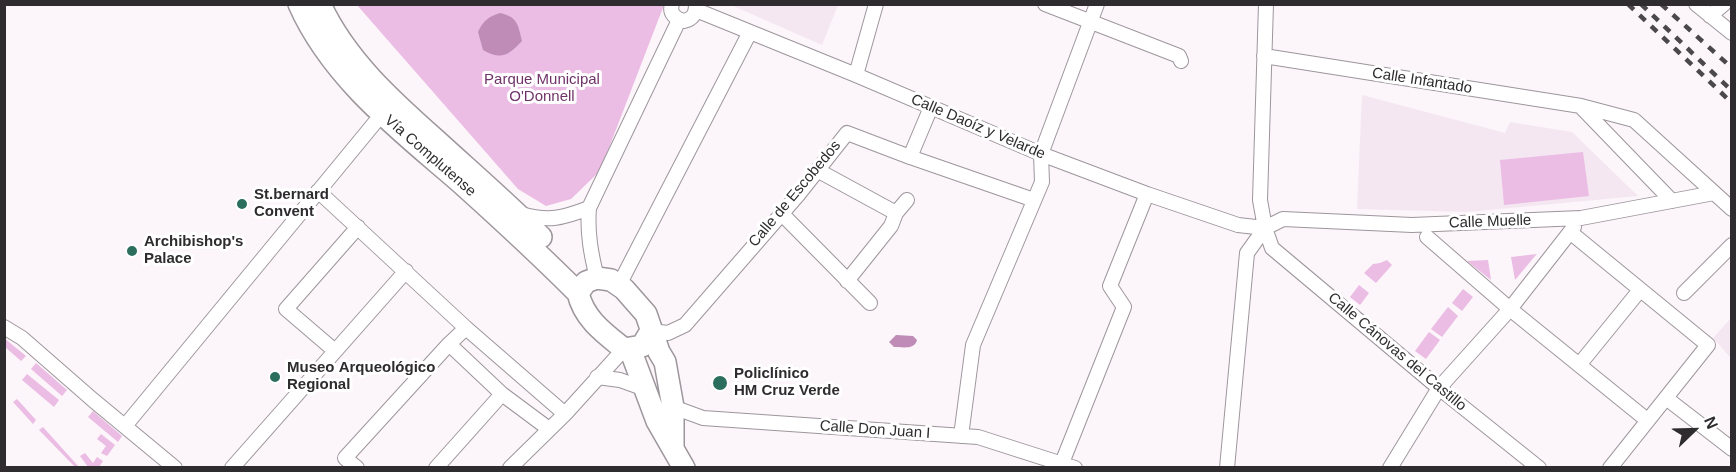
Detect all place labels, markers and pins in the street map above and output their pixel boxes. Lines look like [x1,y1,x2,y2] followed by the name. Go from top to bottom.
[254,186,329,221] place label: St.bernard Convent
[235,197,249,211] marker: St.bernard Convent
[144,233,243,268] place label: Archibishop's Palace
[125,244,139,258] marker: Archibishop's Palace
[287,359,435,394] place label: Museo Arqueológico Regional
[734,365,840,400] place label: Policlínico HM Cruz Verde
[268,370,282,384] marker: Museo Arqueológico Regional
[711,374,729,392] marker: Policlínico HM Cruz Verde

